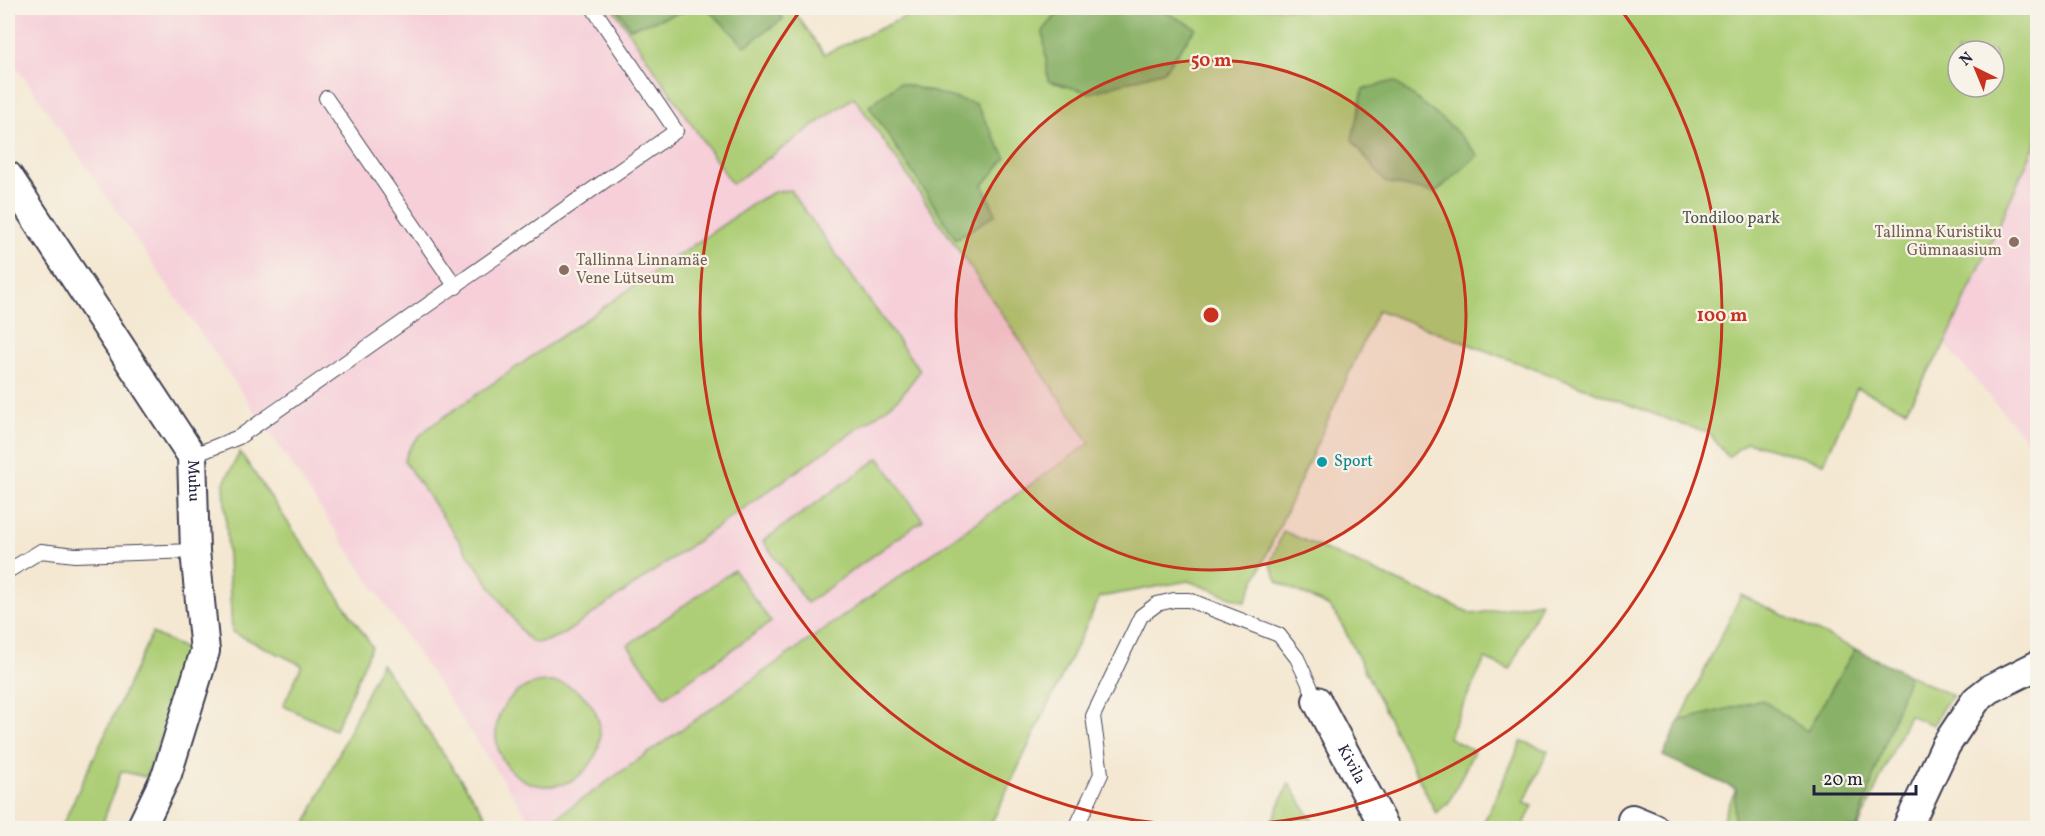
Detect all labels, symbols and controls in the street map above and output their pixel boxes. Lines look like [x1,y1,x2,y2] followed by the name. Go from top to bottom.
[1946,39,2006,99] north arrow
[1955,47,1979,72] text: N
[1191,49,1231,74] text: 50 m
[1682,208,1780,230] park label: Tondiloo park
[1875,222,2002,262] place label: Tallinna Kuristiku Gümnaasium
[2007,235,2021,249] marker: Tallinna Kuristiku Gümnaasium
[576,250,708,290] place label: Tallinna Linnamäe Vene Lütseum
[557,263,571,277] marker: Tallinna Linnamäe Vene Lütseum
[1697,304,1747,329] text: 100 m
[1201,305,1221,325] centre of rings
[1334,451,1373,473] place label: Sport
[1315,455,1329,469] marker: Sport
[181,460,204,502] street label: Muhu
[1331,741,1371,788] street label: Kivila
[1814,758,1916,796] scale bar
[1823,768,1863,793] text: 20 m

